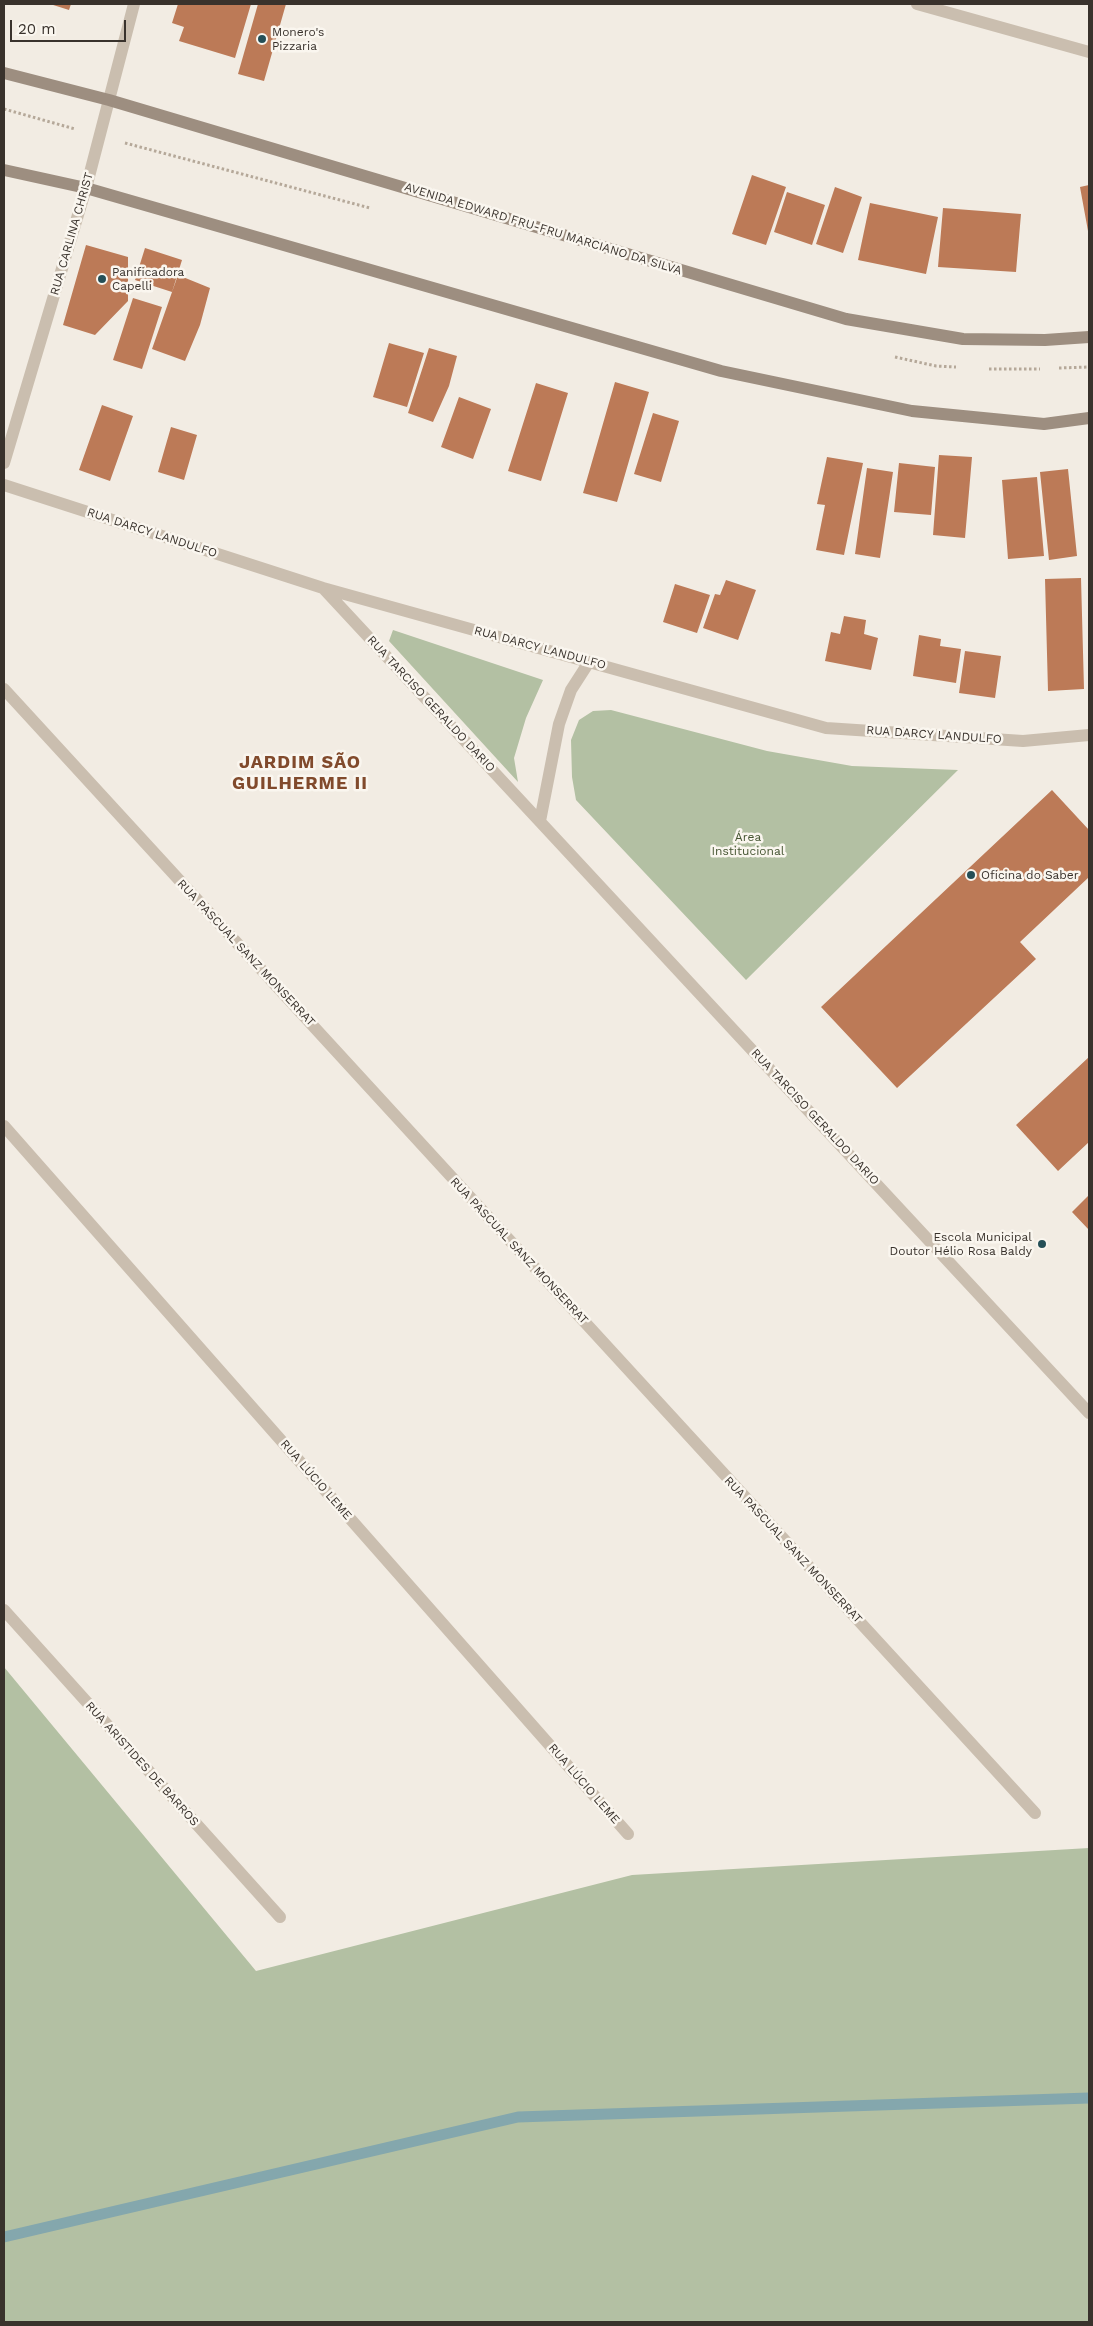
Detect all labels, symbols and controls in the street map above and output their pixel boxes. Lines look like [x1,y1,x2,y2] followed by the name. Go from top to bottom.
[12,10,129,42] scale bar
[18,20,56,38] text: 20 m
[272,25,324,53] place label: Monero's Pizzaria
[256,33,268,45] marker: Monero's Pizzaria
[48,171,96,297] street label: RUA CARLINA CHRIST
[403,180,683,278] street label: AVENIDA EDWARD FRU-FRU MARCIANO DA SILVA
[112,265,184,293] place label: Panificadora Capelli
[96,273,108,285] marker: Panificadora Capelli
[85,505,219,561] street label: RUA DARCY LANDULFO
[472,623,608,673] street label: RUA DARCY LANDULFO
[364,633,498,775] street label: RUA TARCISO GERALDO DARIO
[866,723,1002,747] street label: RUA DARCY LANDULFO
[231,752,369,794] district label: JARDIM SÃO GUILHERME II
[712,830,784,858] park label: Área Institucional
[981,868,1079,882] place label: Oficina do Saber
[965,869,977,881] marker: Oficina do Saber
[174,877,318,1029] street label: RUA PASCUAL SANZ MONSERRAT
[748,1046,882,1188] street label: RUA TARCISO GERALDO DARIO
[447,1175,591,1327] street label: RUA PASCUAL SANZ MONSERRAT
[890,1230,1032,1258] place label: Escola Municipal Doutor Hélio Rosa Baldy
[1036,1238,1048,1250] marker: Escola Municipal Doutor Hélio Rosa Baldy
[277,1437,355,1523] street label: RUA LÚCIO LEME
[721,1474,865,1626] street label: RUA PASCUAL SANZ MONSERRAT
[82,1699,202,1829] street label: RUA ARISTIDES DE BARROS
[545,1741,623,1827] street label: RUA LÚCIO LEME

